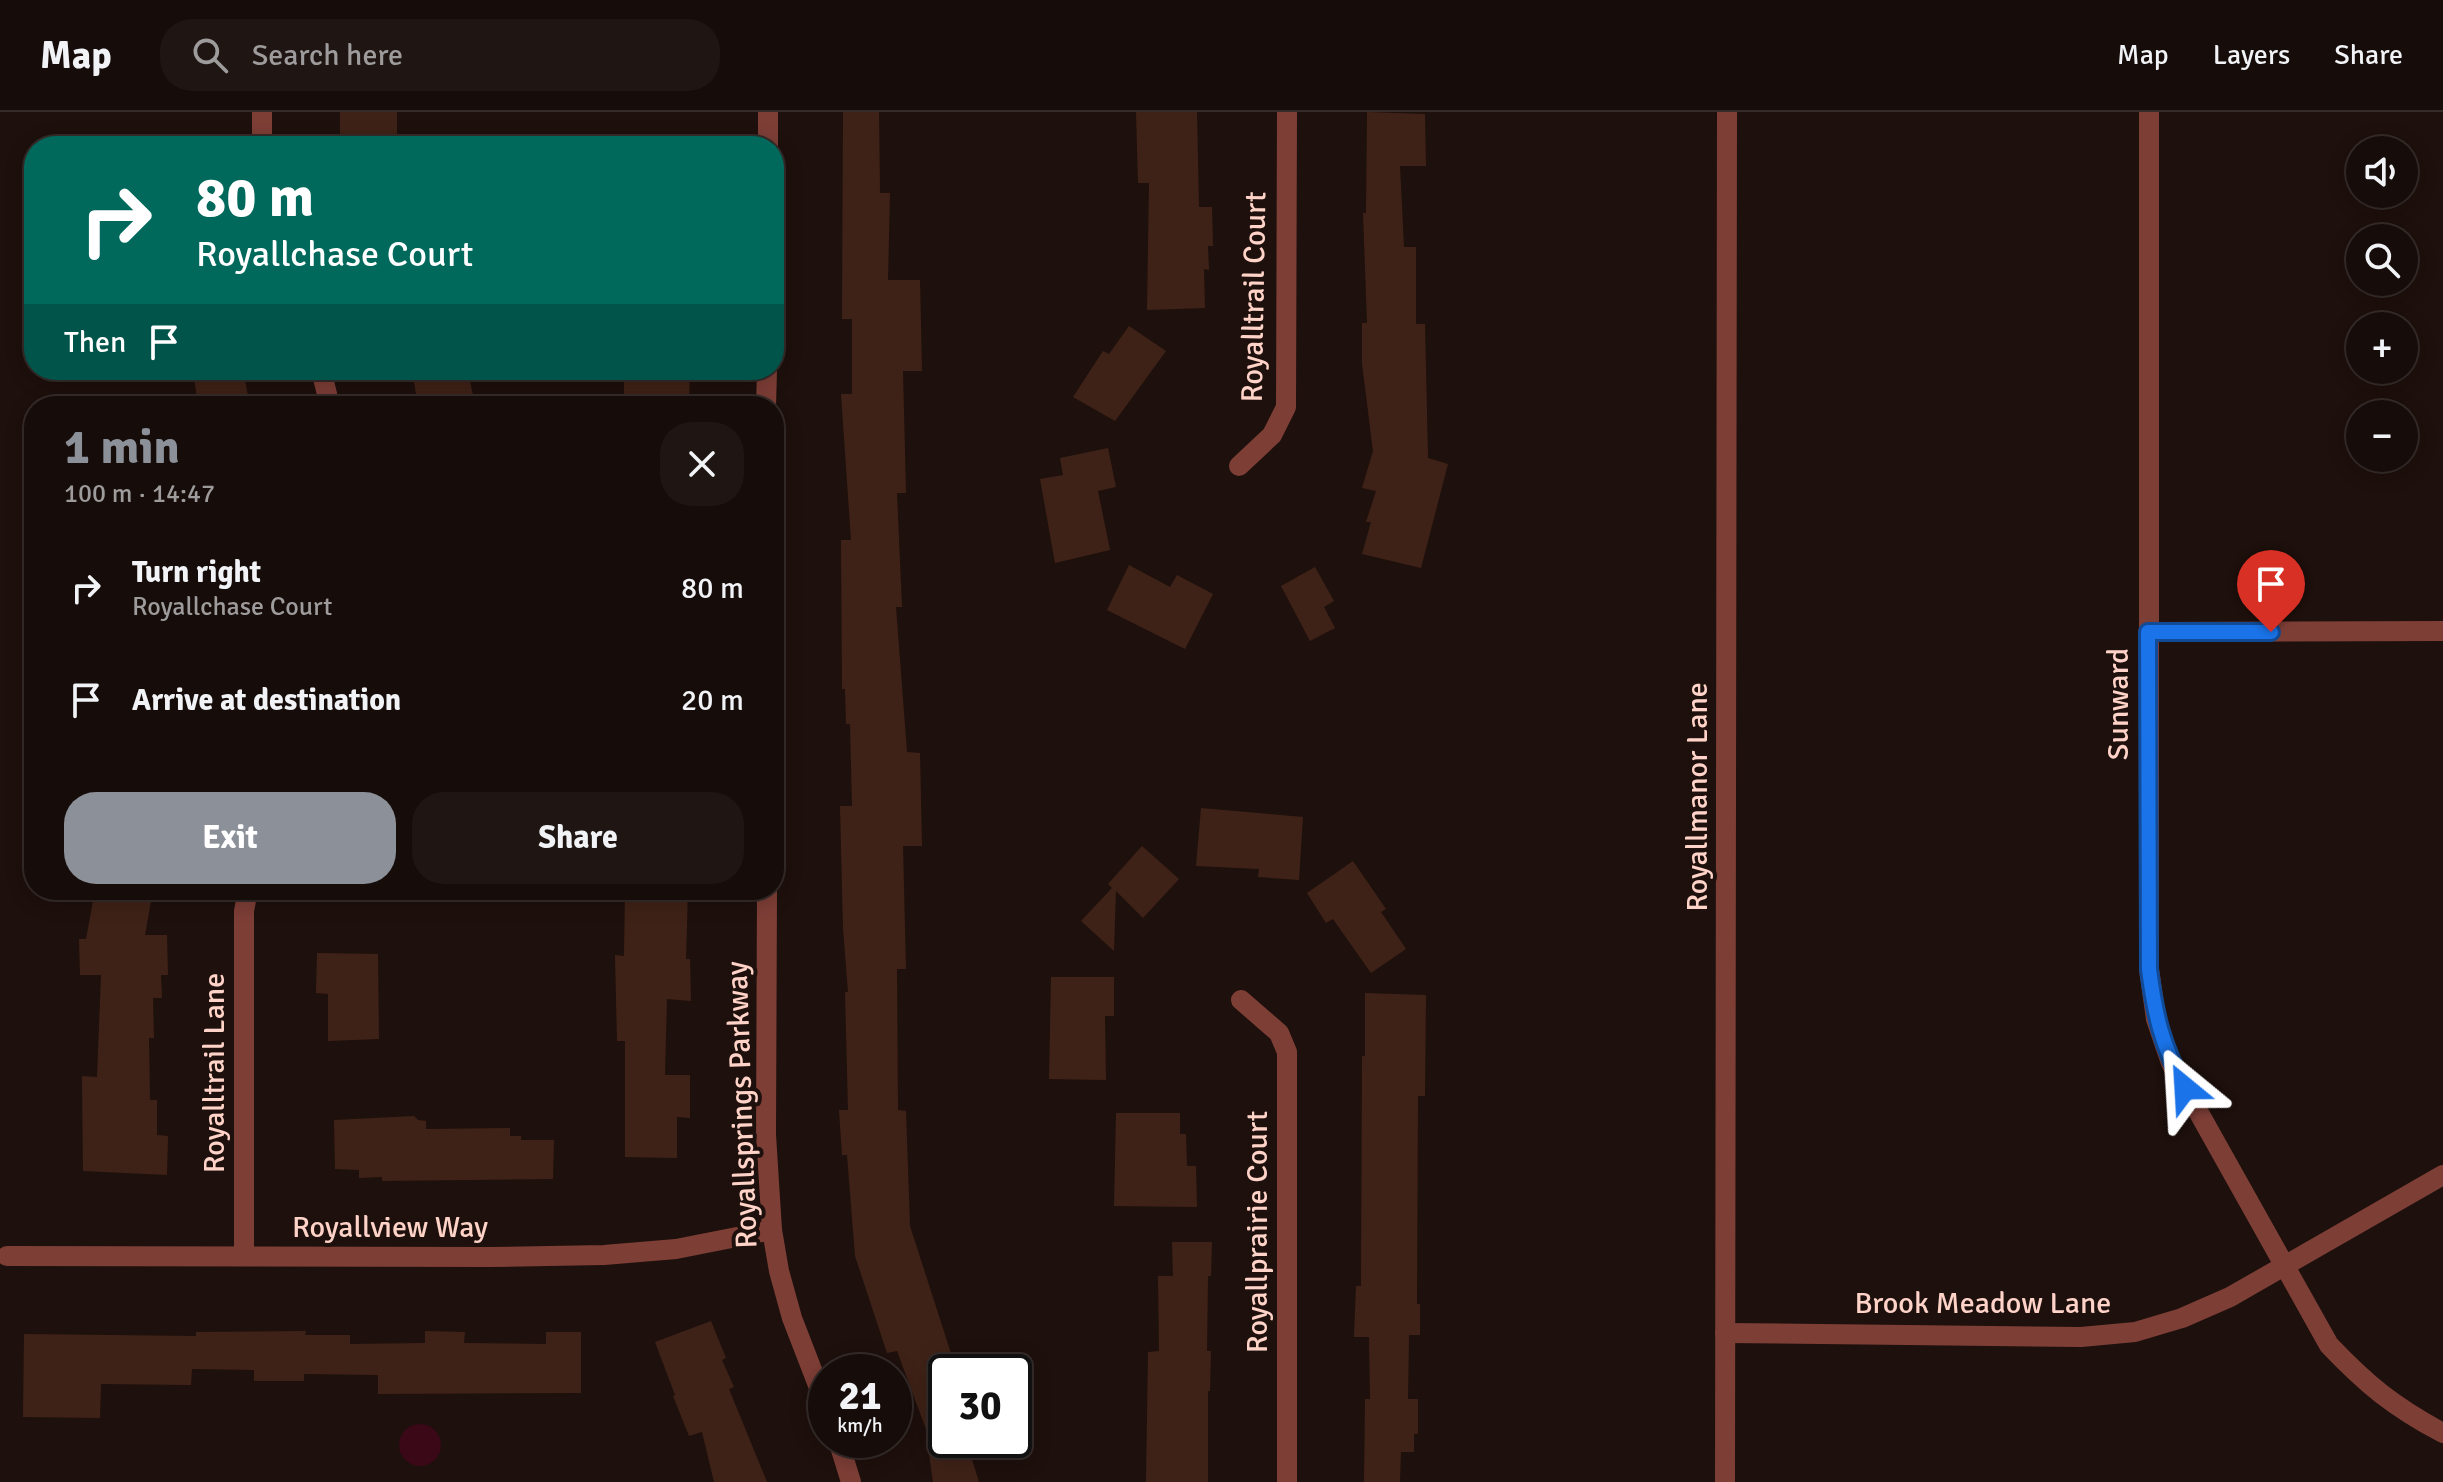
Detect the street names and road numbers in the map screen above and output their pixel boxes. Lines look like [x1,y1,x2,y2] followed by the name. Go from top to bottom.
[1234,191,1274,403] street label: Royalltrail Court
[2100,648,2137,760] street label: Sunward
[1679,682,1716,912] street label: Royallmanor Lane
[718,961,766,1249] street label: Royallsprings Parkway
[196,973,233,1173] street label: Royalltrail Lane
[1239,1111,1276,1353] street label: Royallprairie Court
[292,1209,488,1246] street label: Royallview Way
[1855,1285,2111,1322] street label: Brook Meadow Lane

